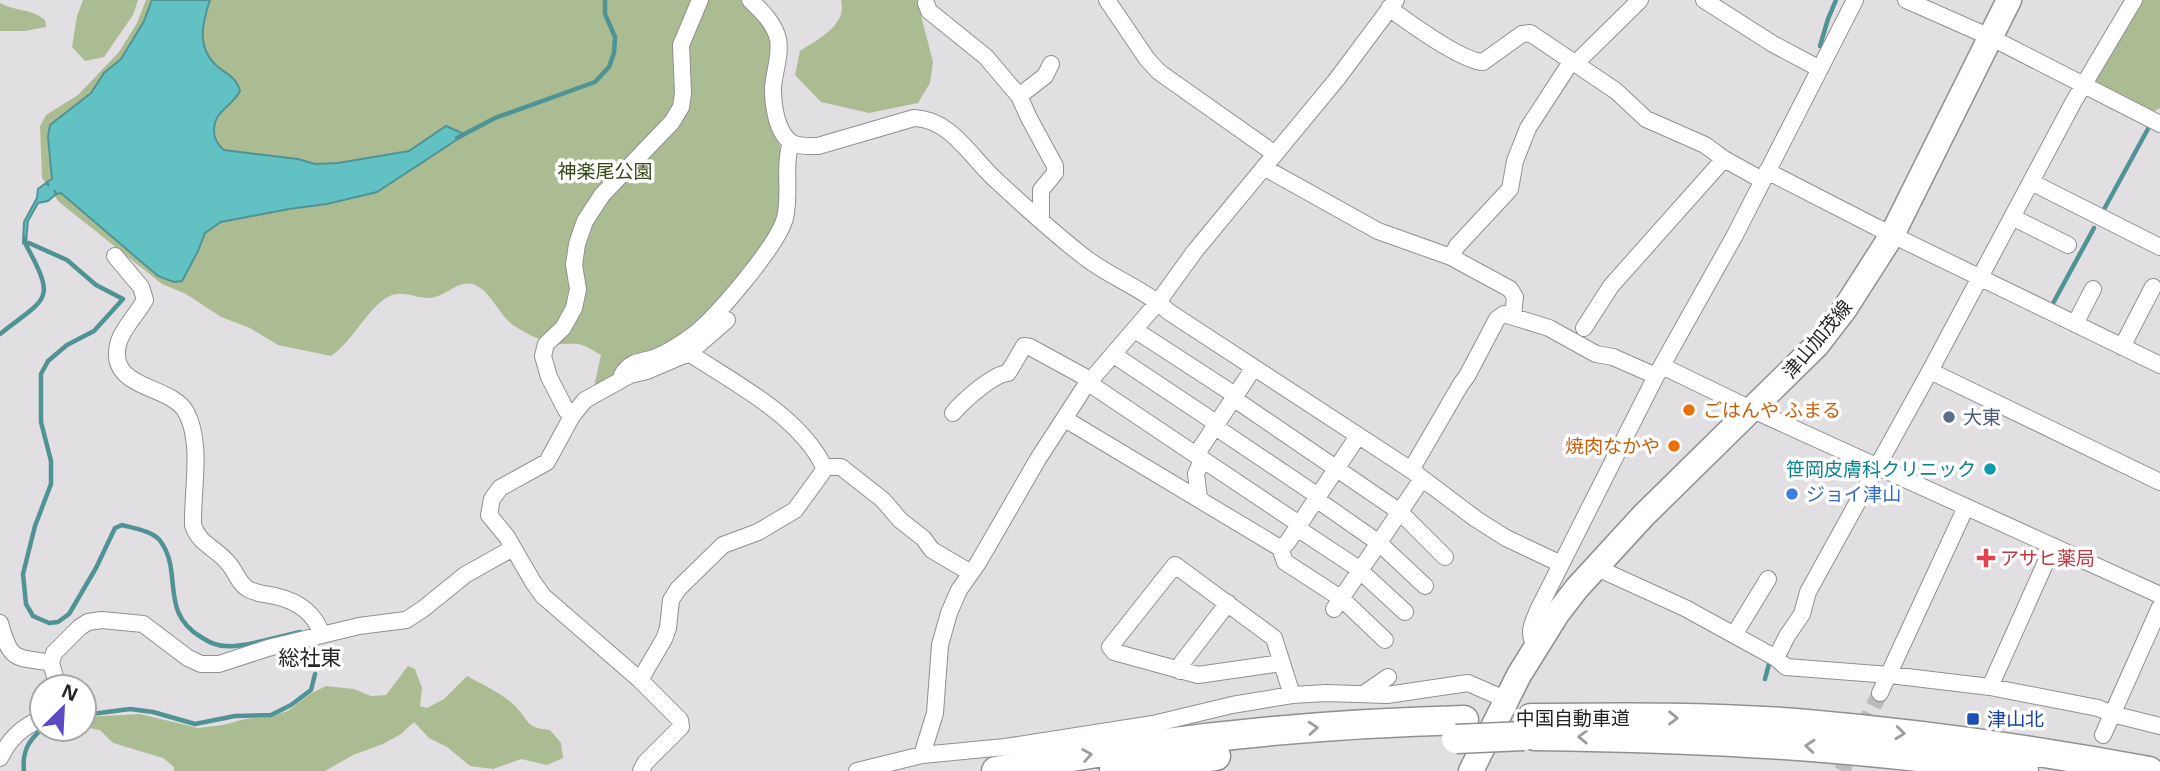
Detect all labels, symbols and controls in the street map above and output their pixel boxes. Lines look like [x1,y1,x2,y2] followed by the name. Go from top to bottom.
[557,158,653,184] park label: 神楽尾公園
[1777,294,1857,384] street label: 津山加茂線
[1703,397,1841,423] place label: ごはんや ふまる
[1681,402,1697,418] marker: ごはんや ふまる
[1963,404,2001,430] place label: 大東
[1941,409,1957,425] marker: 大東
[1565,433,1660,459] place label: 焼肉なかや
[1666,438,1682,454] marker: 焼肉なかや
[1786,456,1976,482] place label: 笹岡皮膚科クリニック
[1982,461,1998,477] marker: 笹岡皮膚科クリニック
[1806,481,1901,507] place label: ジョイ津山
[1784,486,1800,502] marker: ジョイ津山
[2000,545,2095,571] place label: アサヒ薬局
[1978,550,1994,566] marker: アサヒ薬局
[279,643,342,671] district label: 総社東
[28,673,98,743] north arrow
[58,677,82,707] text: N
[1516,705,1630,731] street label: 中国自動車道
[1987,706,2044,732] place label: 津山北
[1668,710,1679,726] one-way arrow
[1965,711,1981,727] marker: 津山北
[1308,721,1319,736] one-way arrow
[1895,725,1906,740] one-way arrow
[1577,729,1588,745] one-way arrow
[1804,739,1815,754] one-way arrow
[1081,748,1093,763] one-way arrow

